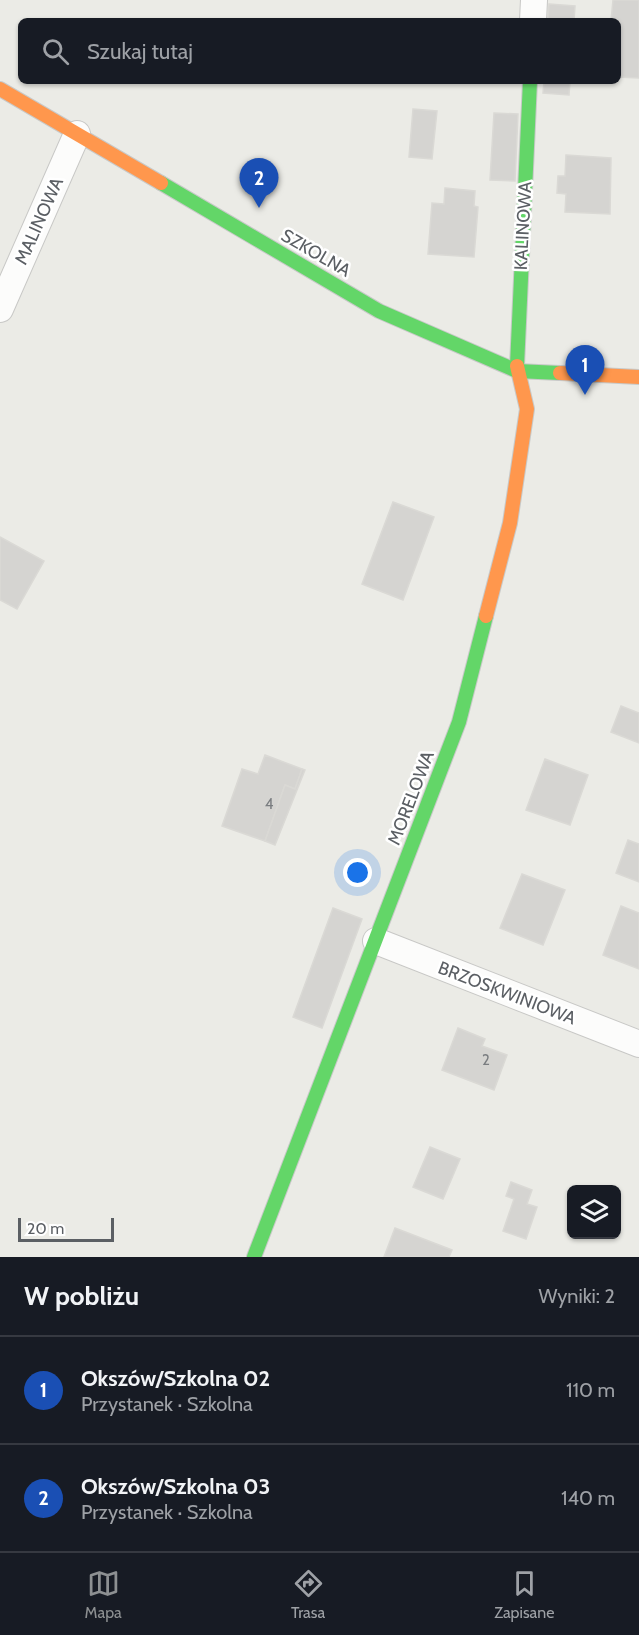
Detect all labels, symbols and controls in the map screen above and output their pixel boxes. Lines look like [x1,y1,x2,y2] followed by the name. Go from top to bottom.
[18,18,621,84] search box
[39,35,72,68] icon: search
[87,38,193,65] text: Szukaj tutaj
[240,158,278,208] pin: 2
[10,174,68,268] street label: MALINOWA
[510,181,536,271] street label: KALINOWA
[277,224,355,282] street label: SZKOLNA
[566,346,604,395] pin: 1
[383,748,439,848] street label: MORELOWA
[265,795,274,813] house number: 4
[343,858,372,887] your location
[435,957,579,1029] street label: BRZOSKWINIOWA
[482,1051,490,1069] house number: 2
[567,1185,621,1239] map controls
[567,1185,621,1239] button: layers
[18,1215,114,1242] scale bar
[27,1219,64,1238] text: 20 m
[24,1280,139,1312] text: W pobliżu
[538,1284,615,1308] text: Wyniki: 2
[81,1365,270,1392] text: Okszów/Szkolna 02
[40,1378,47,1402] text: 1
[566,1378,615,1402] text: 110 m
[81,1392,253,1416] text: Przystanek · Szkolna
[81,1473,270,1500] text: Okszów/Szkolna 03
[38,1486,49,1510] text: 2
[561,1486,615,1510] text: 140 m
[81,1500,253,1524] text: Przystanek · Szkolna
[85,1567,122,1622] tab: Mapa
[291,1567,325,1622] tab: Trasa
[494,1567,554,1622] tab: Zapisane

